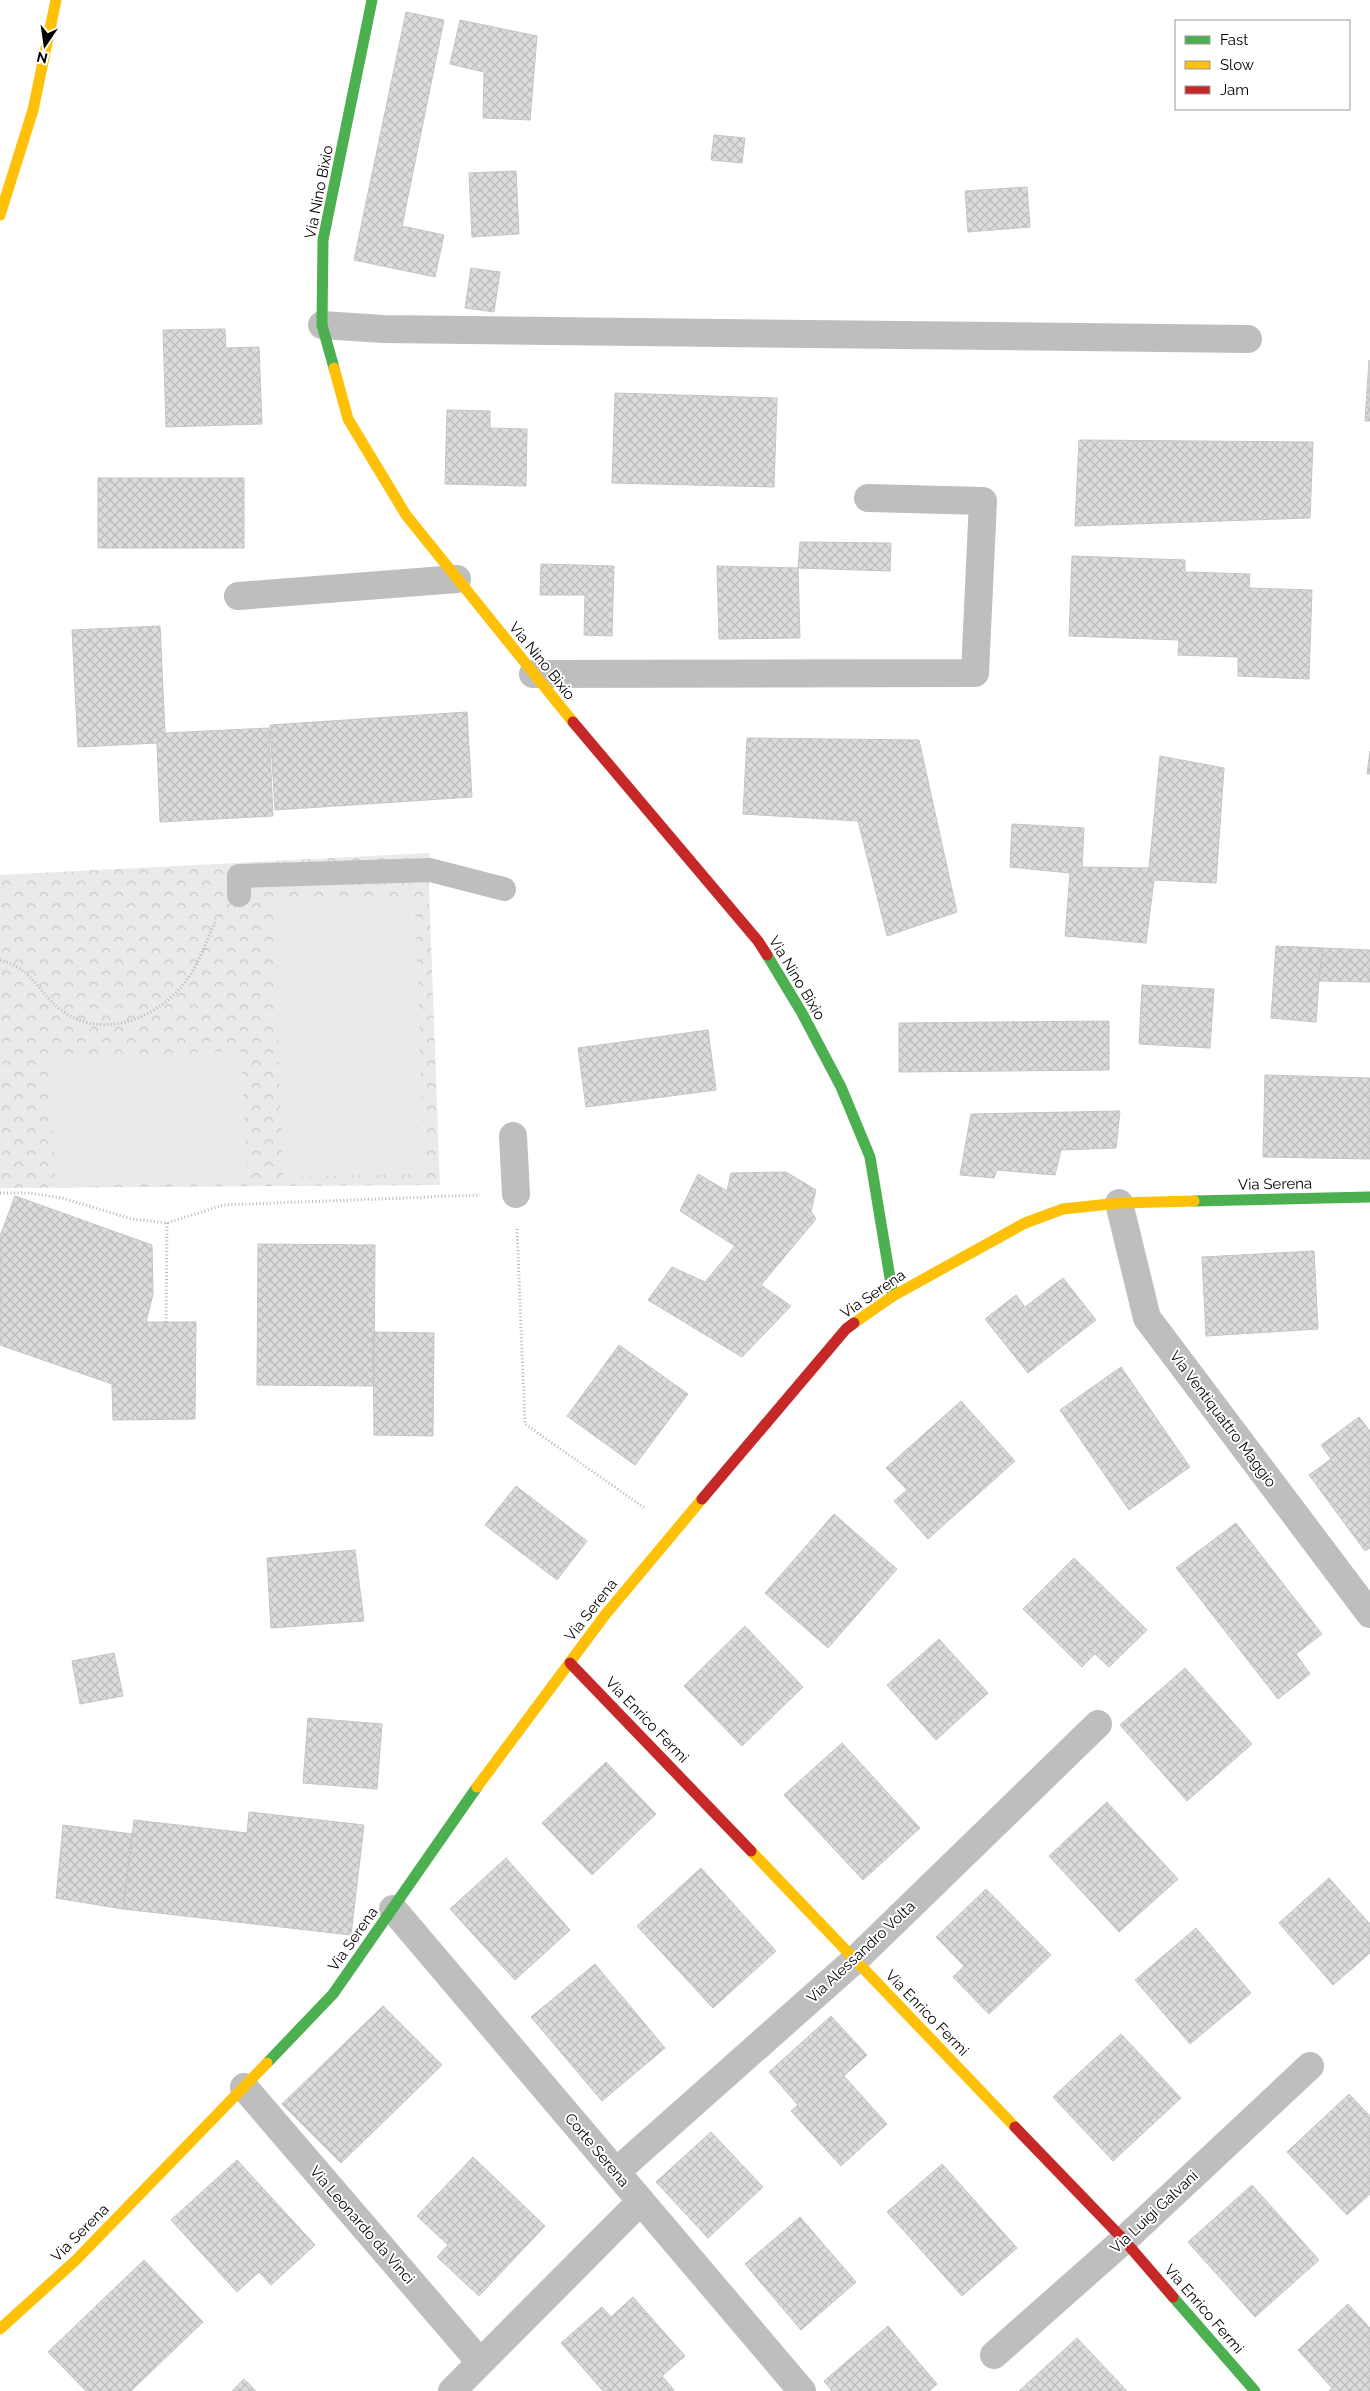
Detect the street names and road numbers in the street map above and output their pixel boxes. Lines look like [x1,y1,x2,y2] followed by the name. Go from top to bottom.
[301,144,337,240] street label: Via Nino Bixio
[505,618,579,704] street label: Via Nino Bixio
[765,933,829,1023] street label: Via Nino Bixio
[1238,1174,1312,1194] street label: Via Serena
[837,1266,909,1322] street label: Via Serena
[1166,1347,1280,1491] street label: Via Ventiquattro Maggio
[561,1575,621,1645] street label: Via Serena
[602,1673,692,1767] street label: Via Enrico Fermi
[803,1897,919,2007] street label: Via Alessandro Volta
[324,1903,382,1975] street label: Via Serena
[882,1966,972,2060] street label: Via Enrico Fermi
[561,2109,633,2191] street label: Corte Serena
[306,2162,418,2288] street label: Via Leonardo da Vinci
[1106,2167,1202,2257] street label: Via Luigi Galvani
[47,2200,113,2266] street label: Via Serena
[1160,2261,1248,2357] street label: Via Enrico Fermi

